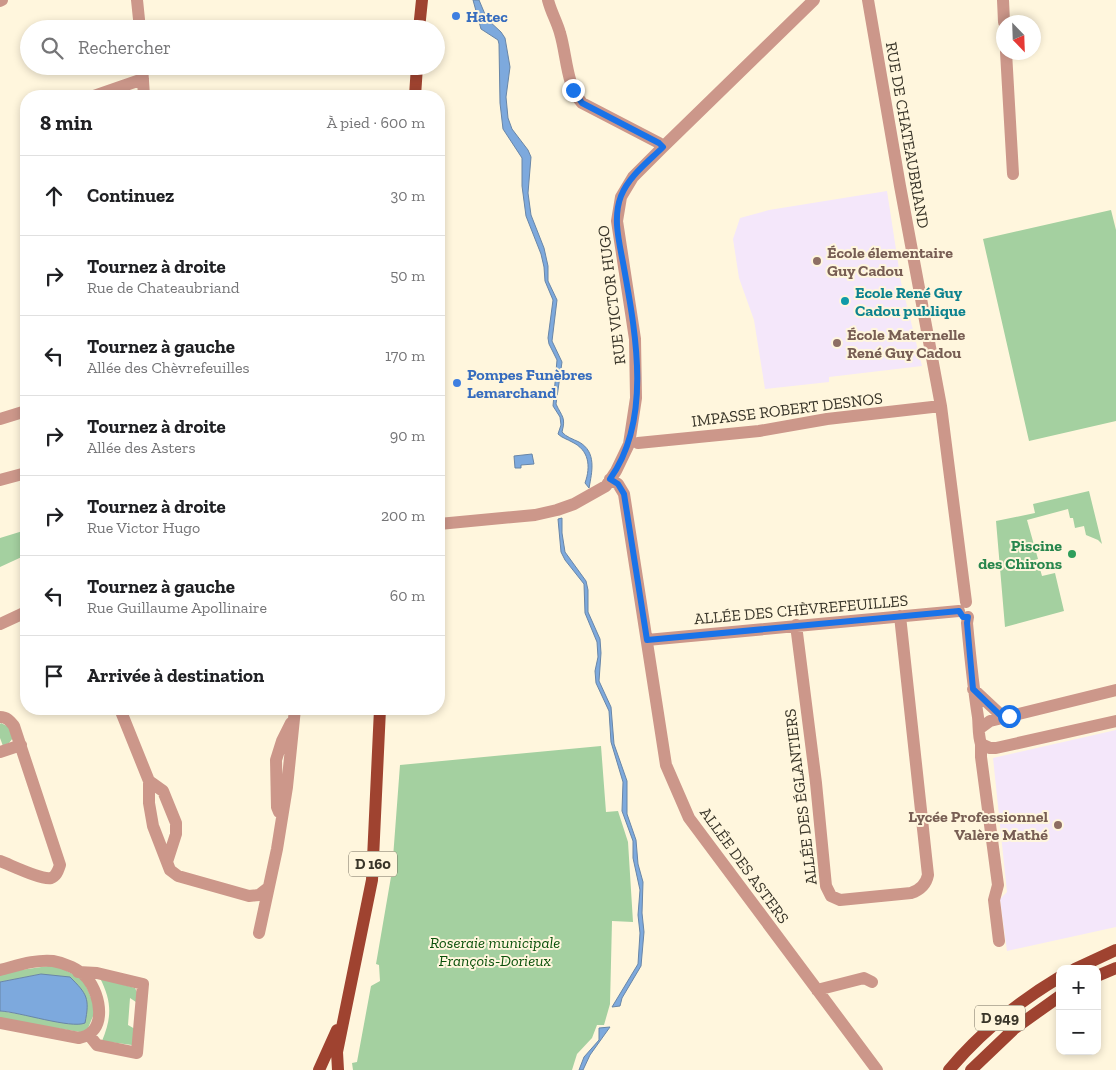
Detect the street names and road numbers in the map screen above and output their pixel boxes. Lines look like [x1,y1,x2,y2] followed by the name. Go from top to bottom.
[882,40,933,230] street label: RUE DE CHATEAUBRIAND
[593,224,629,366] street label: RUE VICTOR HUGO
[690,388,884,431] street label: IMPASSE ROBERT DESNOS
[693,591,909,628] street label: ALLÉE DES CHÈVREFEUILLES
[780,708,821,886] street label: ALLÉE DES ÉGLANTIERS
[696,803,793,927] street label: ALLÉE DES ASTERS
[349,852,397,876] road number: D 160
[975,1006,1025,1030] road number: D 949

